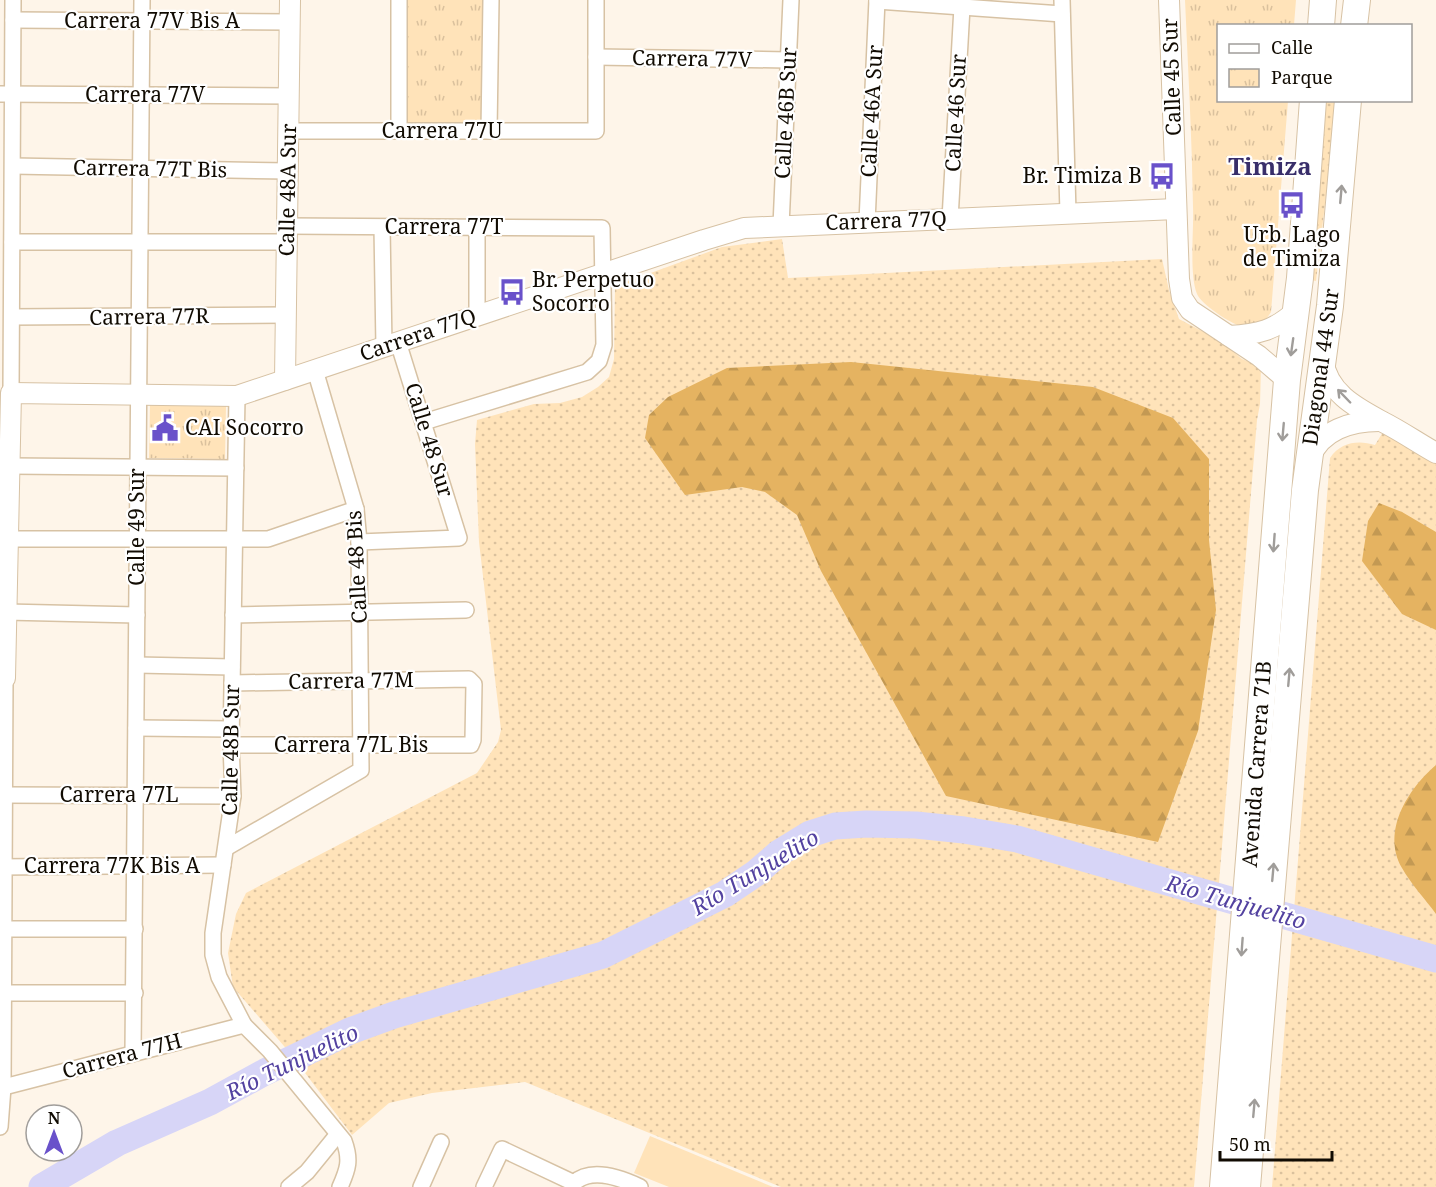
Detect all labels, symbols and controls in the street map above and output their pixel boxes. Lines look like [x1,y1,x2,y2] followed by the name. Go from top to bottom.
[64,6,240,34] street label: Carrera 77V Bis A
[1155,17,1187,137] street label: Calle 45 Sur
[1217,24,1412,102] legend
[1271,35,1313,59] text: Calle
[632,43,753,73] street label: Carrera 77V
[854,44,888,178] street label: Calle 46A Sur
[768,46,802,179] street label: Calle 46B Sur
[938,53,972,173] street label: Calle 46 Sur
[1271,65,1333,89] text: Parque
[85,80,206,108] street label: Carrera 77V
[381,116,503,144] street label: Carrera 77U
[272,123,302,257] street label: Calle 48A Sur
[1228,149,1312,182] district label: Timiza
[73,153,227,183] street label: Carrera 77T Bis
[1022,161,1142,189] place label: Br. Timiza B
[1147,161,1177,191] bus stop icon: Br. Timiza B
[1335,185,1346,205] one-way arrow
[1277,190,1307,220] bus stop icon: Urb. Lago de Timiza
[825,204,947,236] street label: Carrera 77Q
[385,212,504,240] street label: Carrera 77T
[1243,220,1341,272] place label: Urb. Lago de Timiza
[532,265,654,317] place label: Br. Perpetuo Socorro
[497,277,527,307] bus stop icon: Br. Perpetuo Socorro
[1295,287,1345,447] street label: Diagonal 44 Sur
[89,301,209,331] street label: Carrera 77R
[356,301,480,367] street label: Carrera 77Q
[1286,337,1297,356] one-way arrow
[399,379,461,500] street label: Calle 48 Sur
[1337,389,1351,404] one-way arrow
[150,413,180,443] public building icon: CAI Socorro
[185,413,304,441] place label: CAI Socorro
[1277,422,1288,442] one-way arrow
[122,468,150,586] street label: Calle 49 Sur
[339,510,373,624] street label: Calle 48 Bis
[1268,532,1279,552] one-way arrow
[1235,660,1277,868] street label: Avenida Carrera 71B
[288,665,414,695] street label: Carrera 77M
[1284,668,1295,688] one-way arrow
[215,684,245,816] street label: Calle 48B Sur
[274,730,428,758] street label: Carrera 77L Bis
[59,780,179,808] street label: Carrera 77L
[684,821,824,922] water label: Río Tunjuelito
[24,851,200,879] street label: Carrera 77K Bis A
[1268,862,1279,882] one-way arrow
[1162,866,1310,935] water label: Río Tunjuelito
[1236,936,1247,956] one-way arrow
[219,1016,363,1107] water label: Río Tunjuelito
[59,1026,185,1084] street label: Carrera 77H
[1249,1098,1260,1118] one-way arrow
[24,1103,84,1163] north arrow
[48,1107,61,1129] text: N
[1220,1124,1332,1162] scale bar
[1229,1132,1271,1156] text: 50 m

